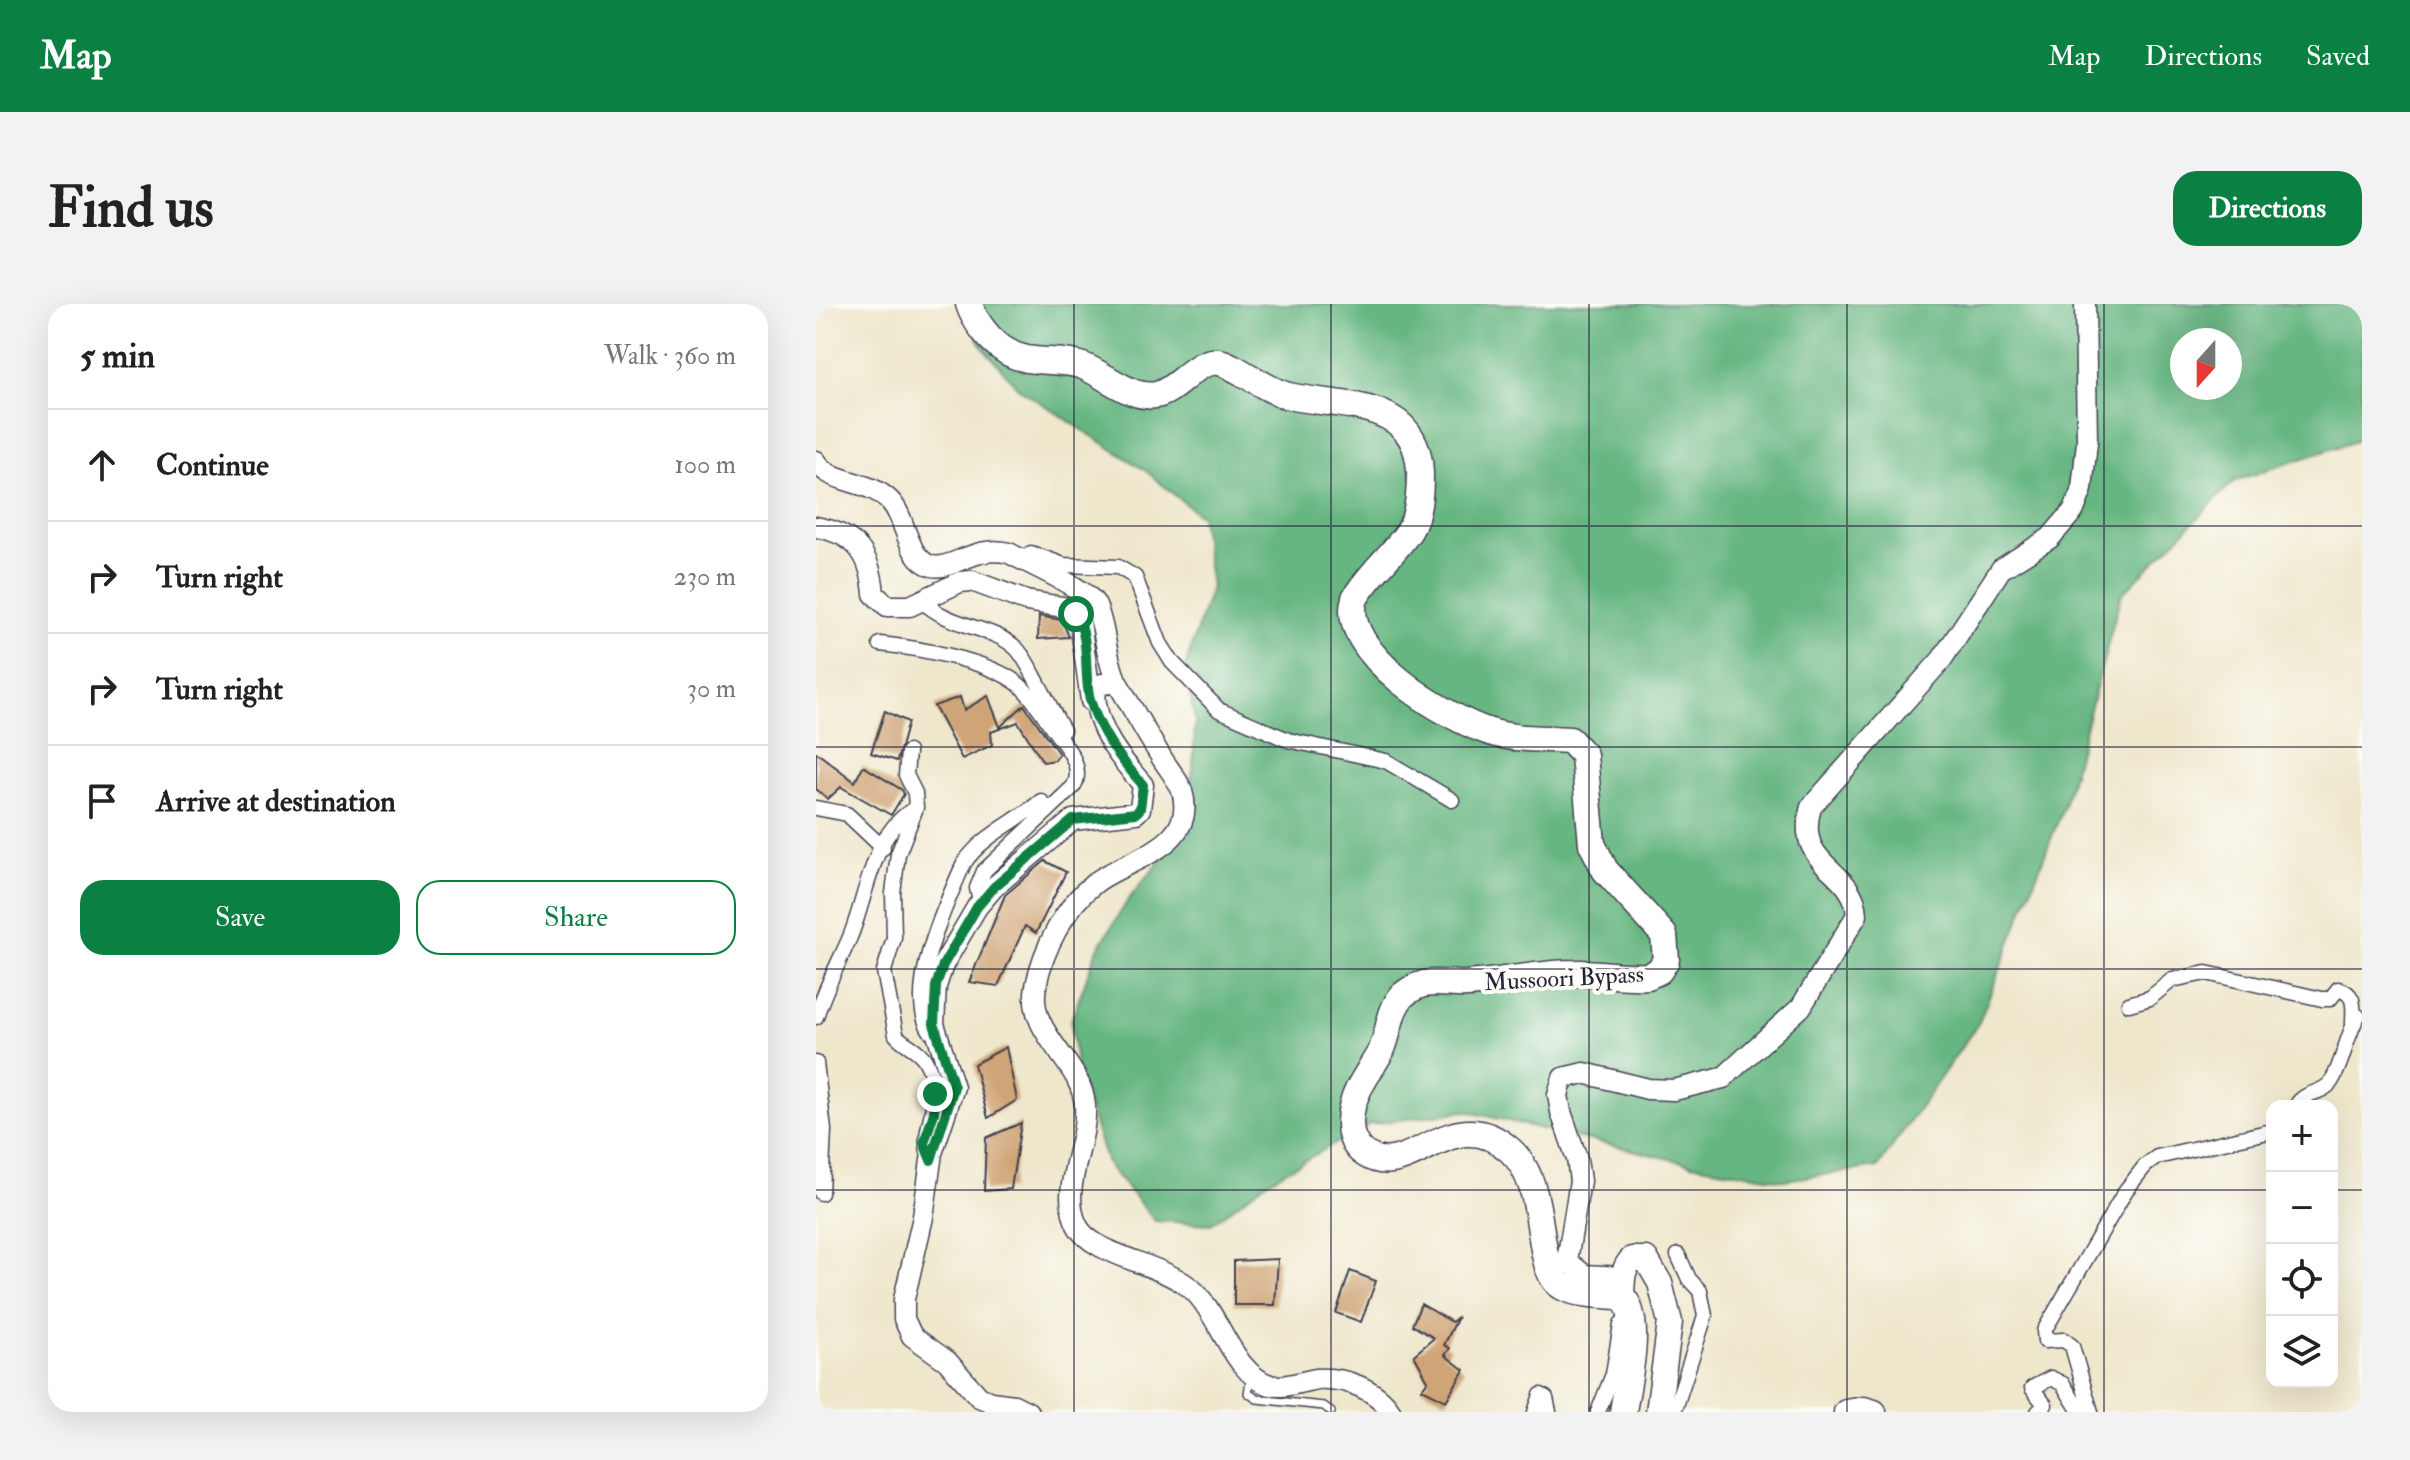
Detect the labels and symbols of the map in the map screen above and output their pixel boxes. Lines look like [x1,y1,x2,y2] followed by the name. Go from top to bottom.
[2170,328,2242,400] north arrow
[1058,596,1094,632] route start
[1483,959,1645,998] street label: Mussoori Bypass
[917,1076,953,1112] route end

